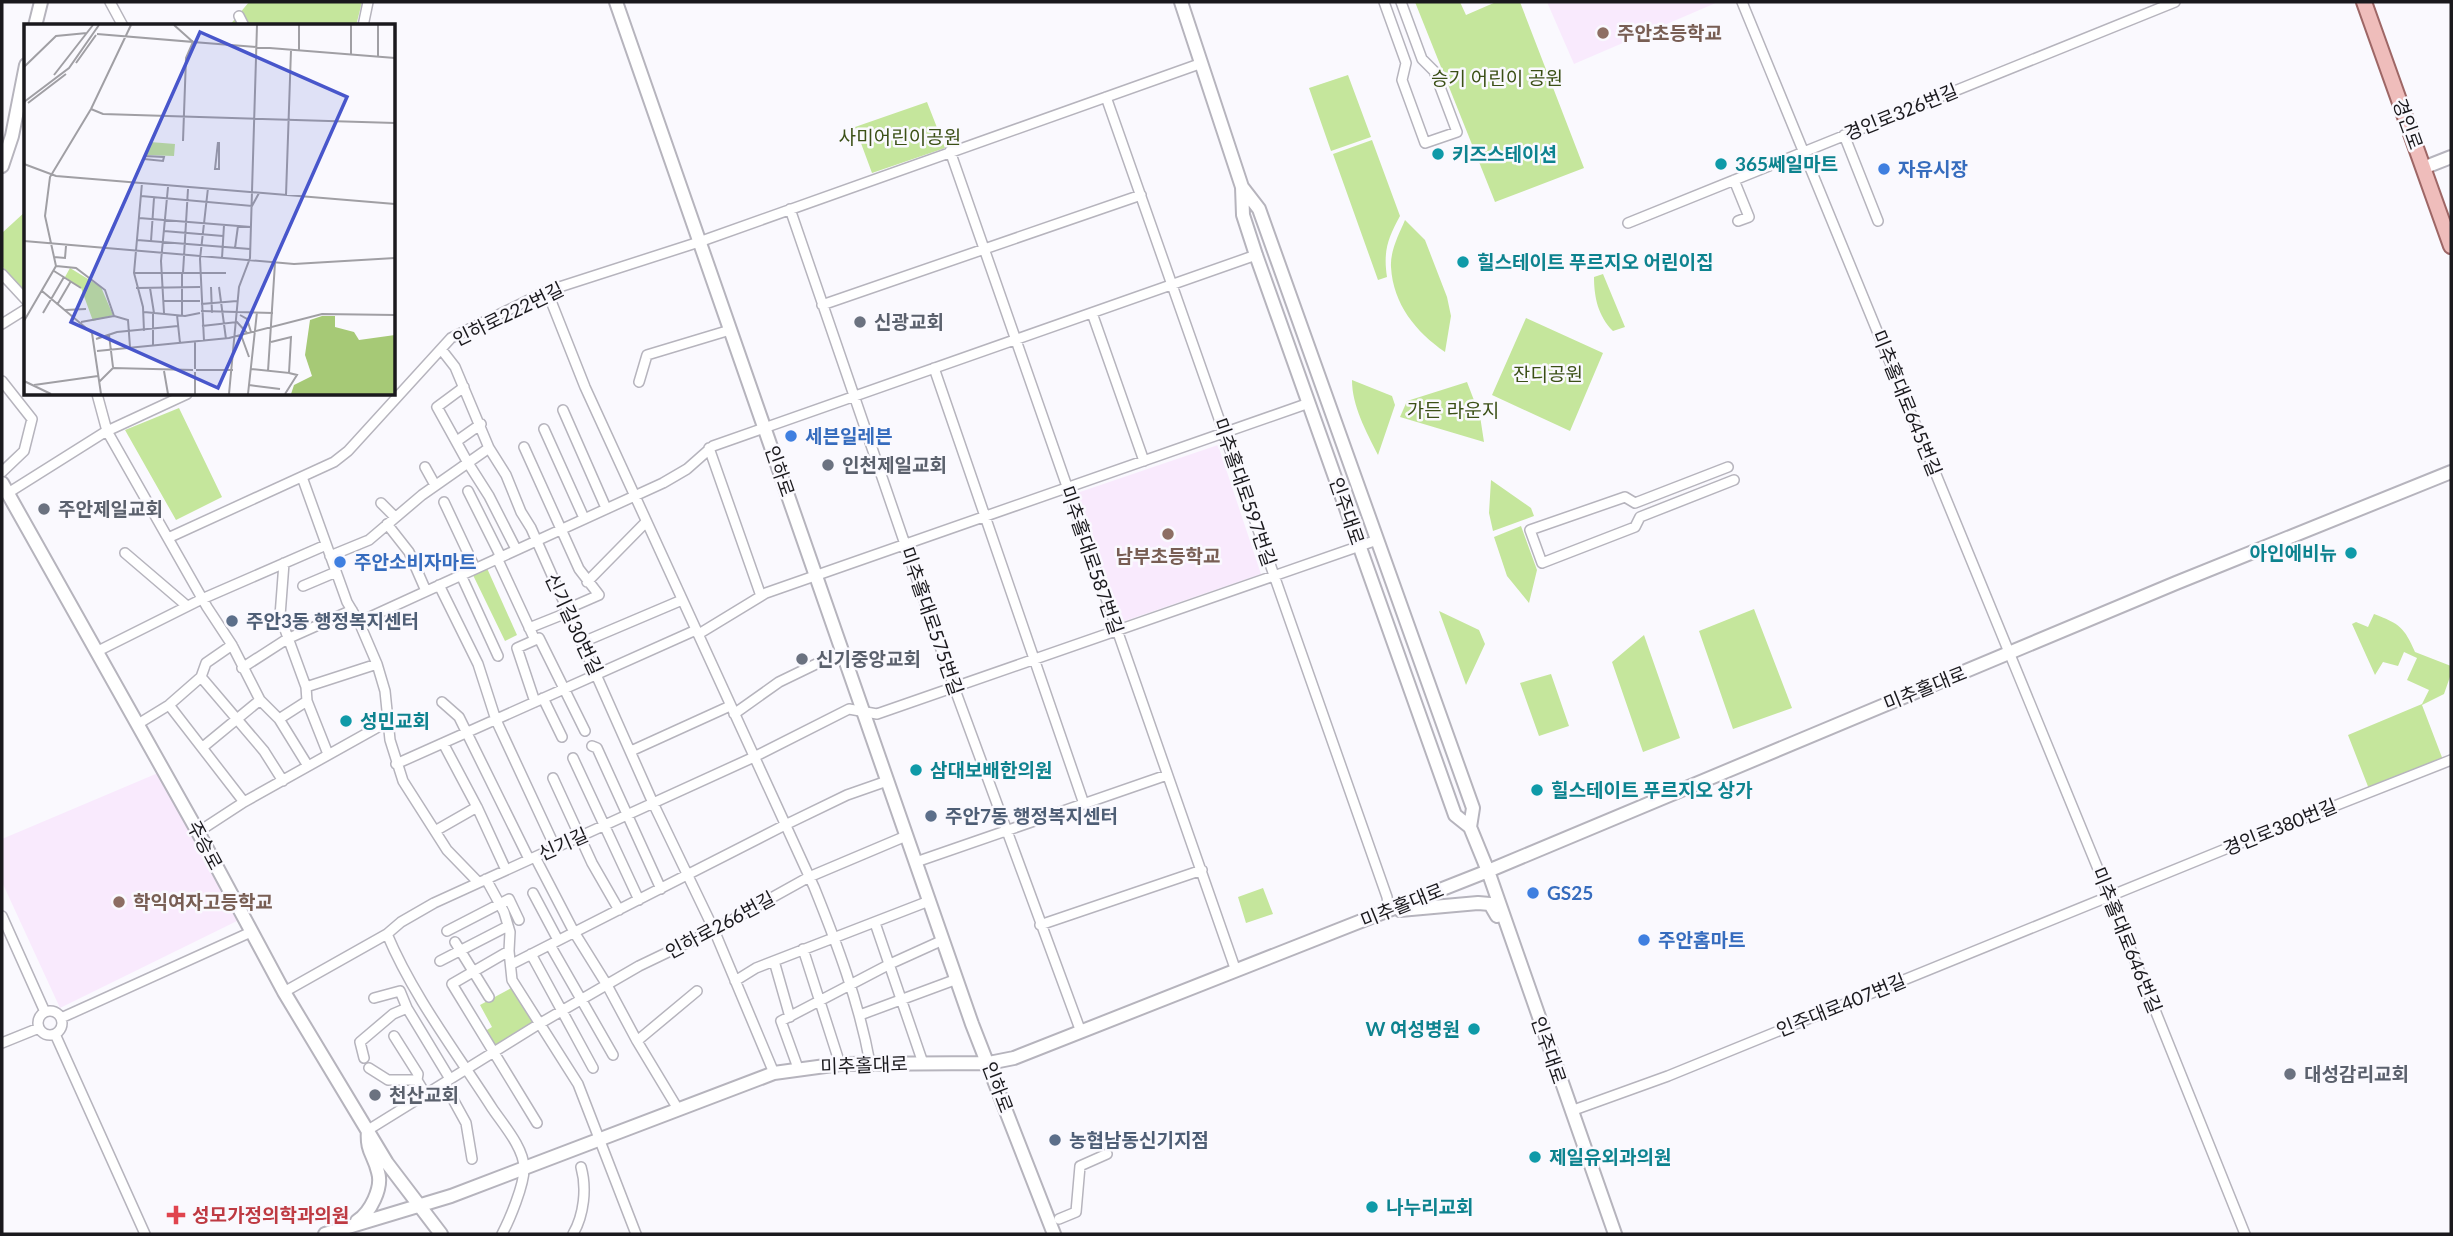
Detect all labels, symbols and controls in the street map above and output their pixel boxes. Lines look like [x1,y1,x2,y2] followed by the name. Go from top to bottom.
[1617,21,1722,44] place label: 주안초등학교
[24,24,396,396] inset map
[1595,25,1611,41] marker: 주안초등학교
[1431,66,1563,89] park label: 승기 어린이 공원
[1841,78,1961,145] street label: 경인로326번길
[2389,95,2428,152] street label: 경인로
[839,125,961,148] park label: 사미어린이공원
[1452,142,1557,165] place label: 키즈스테이션
[1430,146,1446,162] marker: 키즈스테이션
[1735,152,1838,175] place label: 365쎄일마트
[1713,156,1729,172] marker: 365쎄일마트
[1898,157,1968,180] place label: 자유시장
[1876,161,1892,177] marker: 자유시장
[1477,250,1713,273] place label: 힐스테이트 푸르지오 어린이집
[1455,254,1471,270] marker: 힐스테이트 푸르지오 어린이집
[449,277,567,350] street label: 인하로222번길
[874,310,944,333] place label: 신광교회
[852,314,868,330] marker: 신광교회
[1868,326,1947,479] street label: 미추홀대로645번길
[1513,362,1583,385] park label: 잔디공원
[1407,398,1499,421] park label: 가든 라운지
[1209,415,1282,569] street label: 미추홀대로597번길
[805,424,892,447] place label: 세븐일레븐
[783,428,799,444] marker: 세븐일레븐
[761,442,800,499] street label: 인하로
[842,453,947,476] place label: 인천제일교회
[820,457,836,473] marker: 인천제일교회
[1325,474,1370,548] street label: 인주대로
[1056,483,1129,637] street label: 미추홀대로587번길
[58,497,163,520] place label: 주안제일교회
[36,501,52,517] marker: 주안제일교회
[1160,526,1176,542] marker: 남부초등학교
[2250,541,2337,564] place label: 아인에비뉴
[896,544,969,698] street label: 미추홀대로575번길
[1116,544,1220,567] place label: 남부초등학교
[2343,545,2359,561] marker: 아인에비뉴
[354,550,476,573] place label: 주안소비자마트
[332,554,348,570] marker: 주안소비자마트
[541,569,608,678] street label: 신기길30번길
[246,609,419,632] place label: 주안3동 행정복지센터
[224,613,240,629] marker: 주안3동 행정복지센터
[816,647,921,670] place label: 신기중앙교회
[794,651,810,667] marker: 신기중앙교회
[1880,661,1970,715] street label: 미추홀대로
[360,709,430,732] place label: 성민교회
[338,713,354,729] marker: 성민교회
[930,758,1052,781] place label: 삼대보배한의원
[908,762,924,778] marker: 삼대보배한의원
[1551,778,1753,801] place label: 힐스테이트 푸르지오 상가
[1529,782,1545,798] marker: 힐스테이트 푸르지오 상가
[2220,793,2340,860] street label: 경인로380번길
[945,804,1118,827] place label: 주안7동 행정복지센터
[923,808,939,824] marker: 주안7동 행정복지센터
[183,816,228,873] street label: 주승로
[534,822,591,865] street label: 신기길
[2088,863,2167,1016] street label: 미추홀대로646번길
[1357,878,1447,932] street label: 미추홀대로
[1547,881,1593,904] place label: GS25
[1525,885,1541,901] marker: GS25
[661,886,778,963] street label: 인하로266번길
[133,890,273,913] place label: 학익여자고등학교
[111,894,127,910] marker: 학익여자고등학교
[1658,928,1745,951] place label: 주안홈마트
[1636,932,1652,948] marker: 주안홈마트
[1773,968,1909,1041] street label: 인주대로407번길
[1527,1013,1572,1087] street label: 인주대로
[1366,1017,1460,1040] place label: W 여성병원
[1466,1021,1482,1037] marker: W 여성병원
[820,1051,908,1078] street label: 미추홀대로
[978,1058,1019,1115] street label: 인하로
[2304,1062,2409,1085] place label: 대성감리교회
[2282,1066,2298,1082] marker: 대성감리교회
[389,1083,459,1106] place label: 천산교회
[367,1087,383,1103] marker: 천산교회
[1069,1128,1209,1151] place label: 농협남동신기지점
[1047,1132,1063,1148] marker: 농협남동신기지점
[1549,1145,1671,1168] place label: 제일유외과의원
[1527,1149,1543,1165] marker: 제일유외과의원
[1386,1195,1473,1218] place label: 나누리교회
[1364,1199,1380,1215] marker: 나누리교회
[192,1203,349,1226] place label: 성모가정의학과의원
[166,1205,186,1225] marker: 성모가정의학과의원

